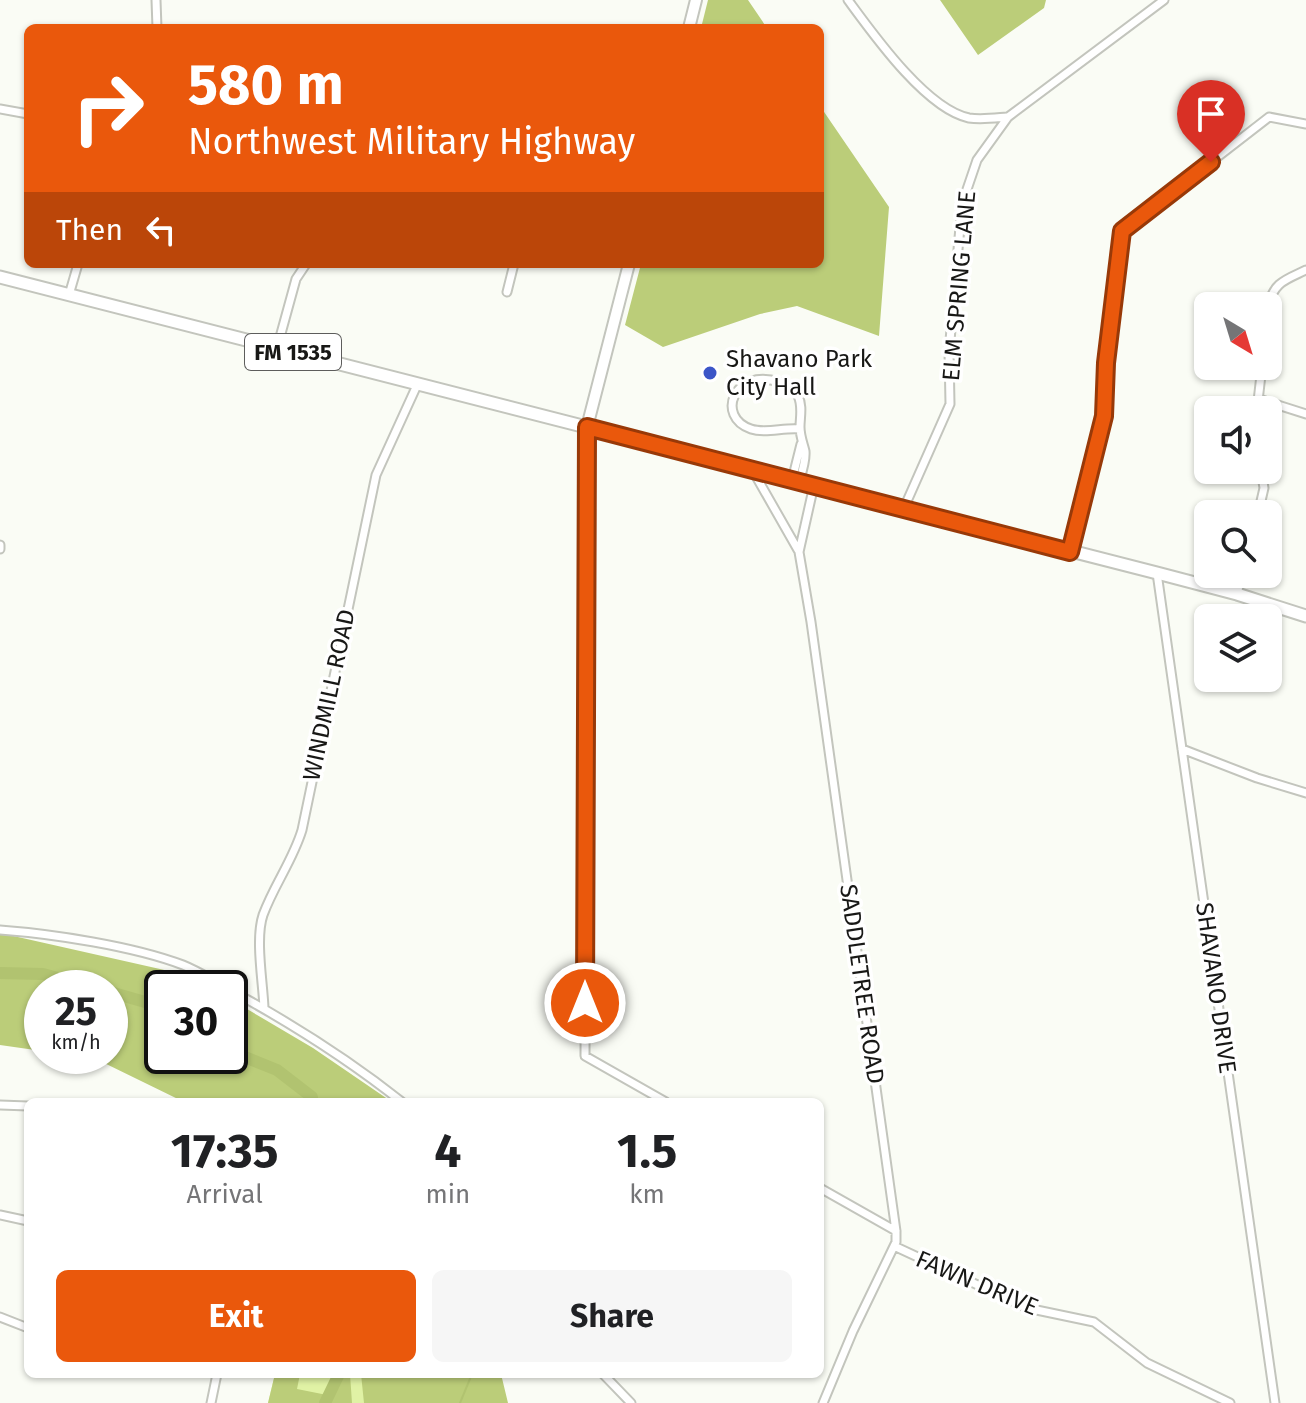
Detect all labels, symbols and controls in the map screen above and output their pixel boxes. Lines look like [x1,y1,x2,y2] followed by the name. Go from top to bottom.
[188,52,344,119] text: 580 m
[56,56,160,160] icon: right
[1177,80,1245,162] pin
[1189,92,1233,136] icon: arrive
[188,120,635,164] text: Northwest Military Highway
[937,190,981,382] street label: ELM SPRING LANE
[139,208,183,252] icon: left
[56,212,123,248] text: Then
[1194,292,1282,380] north arrow
[1194,292,1282,692] map controls
[245,334,341,370] road number: FM 1535
[726,345,873,401] place label: Shavano Park City Hall
[701,364,719,382] marker: Shavano Park City Hall
[1194,396,1282,484] button: sound
[1194,500,1282,588] button: search
[1194,604,1282,692] button: layers
[297,607,361,783] street label: WINDMILL ROAD
[834,882,890,1086] street label: SADDLETREE ROAD
[1190,901,1242,1075] street label: SHAVANO DRIVE
[543,961,627,1045] position arrow
[144,970,248,1074] speed limit sign: 30
[55,988,97,1036] text: 25
[51,1030,101,1054] text: km/h
[171,1122,279,1180] text: 17:35
[434,1122,461,1180] text: 4
[617,1122,677,1180] text: 1.5
[187,1179,263,1210] text: Arrival
[425,1179,470,1210] text: min
[629,1179,665,1210] text: km
[912,1245,1042,1321] street label: FAWN DRIVE
[56,1270,416,1362] button: Exit
[432,1270,792,1362] button: Share

